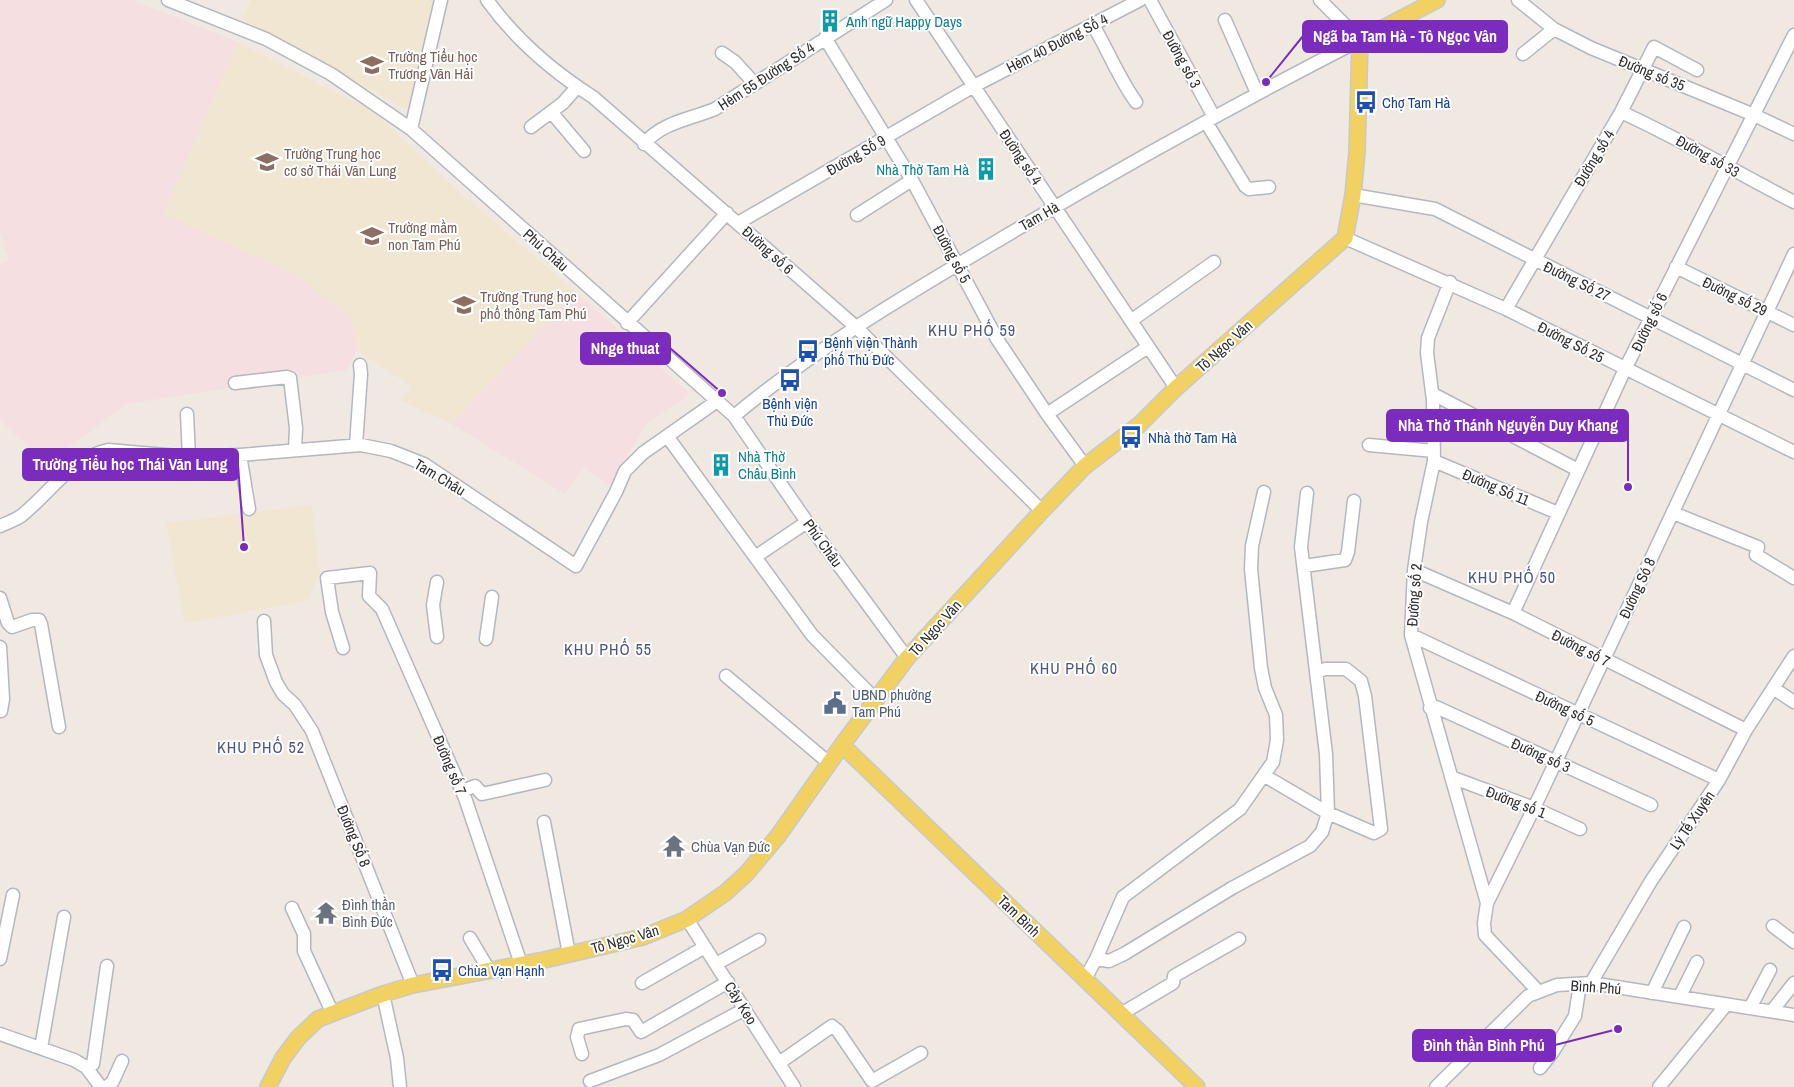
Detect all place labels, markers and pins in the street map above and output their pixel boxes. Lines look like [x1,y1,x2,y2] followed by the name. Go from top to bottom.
[817,8,843,34] building icon: Anh ngữ Happy Days
[845,11,962,32] place label: Anh ngữ Happy Days
[1303,21,1507,52] callout: Ngã ba Tam Hà - Tô Ngọc Vân
[388,46,477,84] place label: Trường Tiểu học Trương Văn Hải
[359,52,385,78] school or university icon: Trường Tiểu học Trương Văn Hải
[1353,89,1379,115] bus stop icon: Chợ Tam Hà
[1382,92,1451,113] place label: Chợ Tam Hà
[284,143,397,181] place label: Trường Trung học cơ sở Thái Văn Lung
[254,149,280,175] school or university icon: Trường Trung học cơ sở Thái Văn Lung
[973,156,999,182] building icon: Nhà Thờ Tam Hà
[876,159,969,180] place label: Nhà Thờ Tam Hà
[388,217,461,255] place label: Trường mầm non Tam Phú
[359,223,385,249] school or university icon: Trường mầm non Tam Phú
[480,286,587,324] place label: Trường Trung học phổ thông Tam Phú
[451,292,477,318] school or university icon: Trường Trung học phổ thông Tam Phú
[824,332,917,370] place label: Bệnh viện Thành phố Thủ Đức
[581,333,670,364] callout: Nhge thuat
[795,338,821,364] bus stop icon: Bệnh viện Thành phố Thủ Đức
[777,367,803,393] bus stop icon: Bệnh viện Thủ Đức
[762,393,818,431] place label: Bệnh viện Thủ Đức
[1387,410,1628,441] callout: Nhà Thờ Thánh Nguyễn Duy Khang
[1118,424,1144,450] bus stop icon: Nhà thờ Tam Hà
[1148,427,1237,448] place label: Nhà thờ Tam Hà
[738,446,796,484] place label: Nhà Thờ Châu Bình
[23,449,238,480] callout: Trường Tiểu học Thái Văn Lung
[708,452,734,478] building icon: Nhà Thờ Châu Bình
[852,684,931,722] place label: UBND phường Tam Phú
[822,690,848,716] public building icon: UBND phường Tam Phú
[661,833,687,859] temple icon: Chùa Vạn Đức
[691,836,770,857] place label: Chùa Vạn Đức
[342,894,395,932] place label: Đình thần Bình Đức
[313,900,339,926] temple icon: Đình thần Bình Đức
[429,957,455,983] bus stop icon: Chùa Vạn Hạnh
[458,960,545,981] place label: Chùa Vạn Hạnh
[1413,1030,1555,1061] callout: Đình thần Bình Phú

